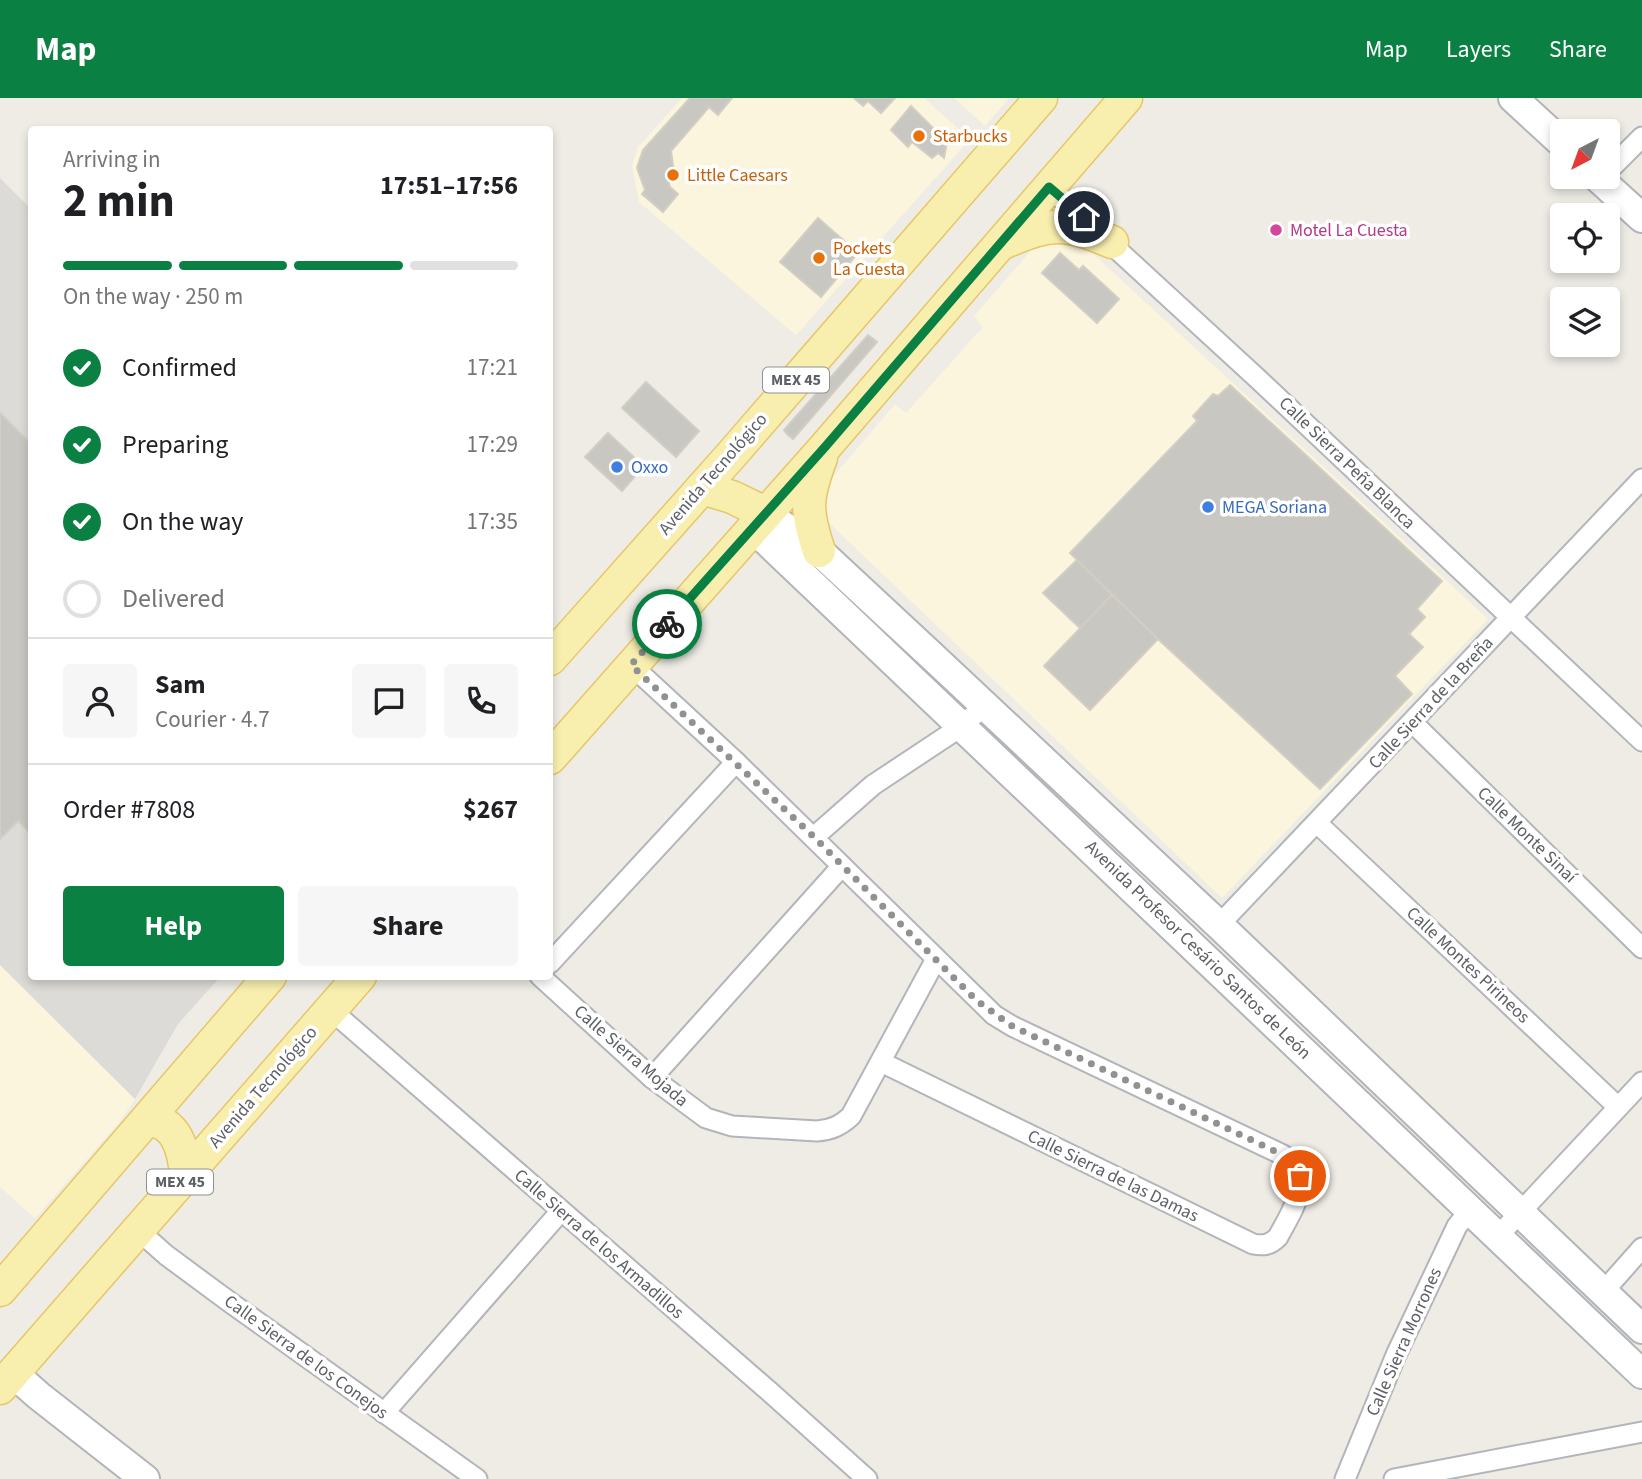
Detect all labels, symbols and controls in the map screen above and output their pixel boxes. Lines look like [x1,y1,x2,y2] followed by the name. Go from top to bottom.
[35,26,96,73] text: Map
[1365,32,1408,67] text: Map
[1446,32,1511,67] text: Layers
[1549,32,1607,67] text: Share
[1550,119,1620,189] north arrow
[1550,119,1620,357] map controls
[933,124,1008,149] place label: Starbucks
[911,128,927,144] marker: Starbucks
[63,143,161,176] text: Arriving in
[687,163,788,188] place label: Little Caesars
[380,167,518,204] text: 17:51–17:56
[665,167,681,183] marker: Little Caesars
[63,169,175,234] text: 2 min
[1054,187,1114,247] pin
[1065,198,1103,236] icon: home
[1550,203,1620,273] button: locate
[1290,218,1408,243] place label: Motel La Cuesta
[1268,222,1284,238] marker: Motel La Cuesta
[833,236,905,282] place label: Pockets La Cuesta
[811,250,827,266] marker: Pockets La Cuesta
[63,280,243,313] text: On the way · 250 m
[1550,287,1620,357] button: layers
[63,349,101,387] icon: check
[122,349,237,386] text: Confirmed
[467,351,518,384] text: 17:21
[763,368,829,392] road number: MEX 45
[1273,391,1421,535] street label: Calle Sierra Peña Blanca
[653,408,773,540] street label: Avenida Tecnológico
[63,426,101,464] icon: check
[122,426,228,463] text: Preparing
[467,428,518,461] text: 17:29
[631,455,668,480] place label: Oxxo
[609,459,625,475] marker: Oxxo
[1222,495,1327,520] place label: MEGA Soriana
[1200,499,1216,515] marker: MEGA Soriana
[63,503,101,541] icon: check
[122,503,243,540] text: On the way
[467,505,518,538] text: 17:35
[122,580,225,617] text: Delivered
[632,589,702,659] courier
[648,605,686,643] icon: bike
[1363,631,1499,775] street label: Calle Sierra de la Breña
[63,664,137,738] button: person
[352,664,426,738] button: chat
[444,664,518,738] button: phone
[155,666,205,703] text: Sam
[155,703,270,736] text: Courier · 4.7
[1472,781,1583,889] street label: Calle Monte Sinaí
[63,791,195,828] text: Order #7808
[463,791,518,828] text: $267
[1079,835,1317,1065] street label: Avenida Profesor Cesário Santos de León
[63,886,284,966] button: Help
[298,886,518,966] button: Share
[1401,901,1535,1029] street label: Calle Montes Pirineos
[568,999,694,1113] street label: Calle Sierra Mojada
[203,1021,323,1153] street label: Avenida Tecnológico
[1023,1124,1203,1228] street label: Calle Sierra de las Damas
[1270,1146,1330,1206] pin
[1281,1157,1319,1195] icon: bag
[509,1163,689,1325] street label: Calle Sierra de los Armadillos
[147,1170,213,1194] road number: MEX 45
[1360,1264,1448,1420] street label: Calle Sierra Morrones
[219,1289,393,1425] street label: Calle Sierra de los Conejos

